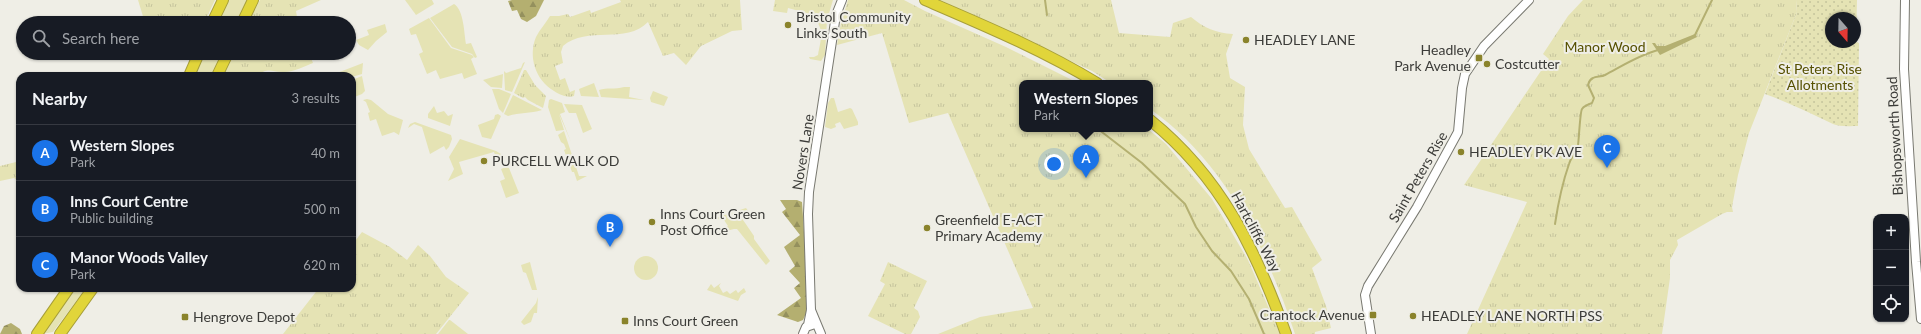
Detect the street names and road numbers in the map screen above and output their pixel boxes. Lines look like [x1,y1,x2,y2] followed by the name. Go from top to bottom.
[1883,76,1906,196] street label: Bishopsworth Road
[788,113,817,191] street label: Novers Lane
[1385,128,1450,225] street label: Saint Peters Rise
[1228,189,1285,275] street label: Hartcliffe Way

